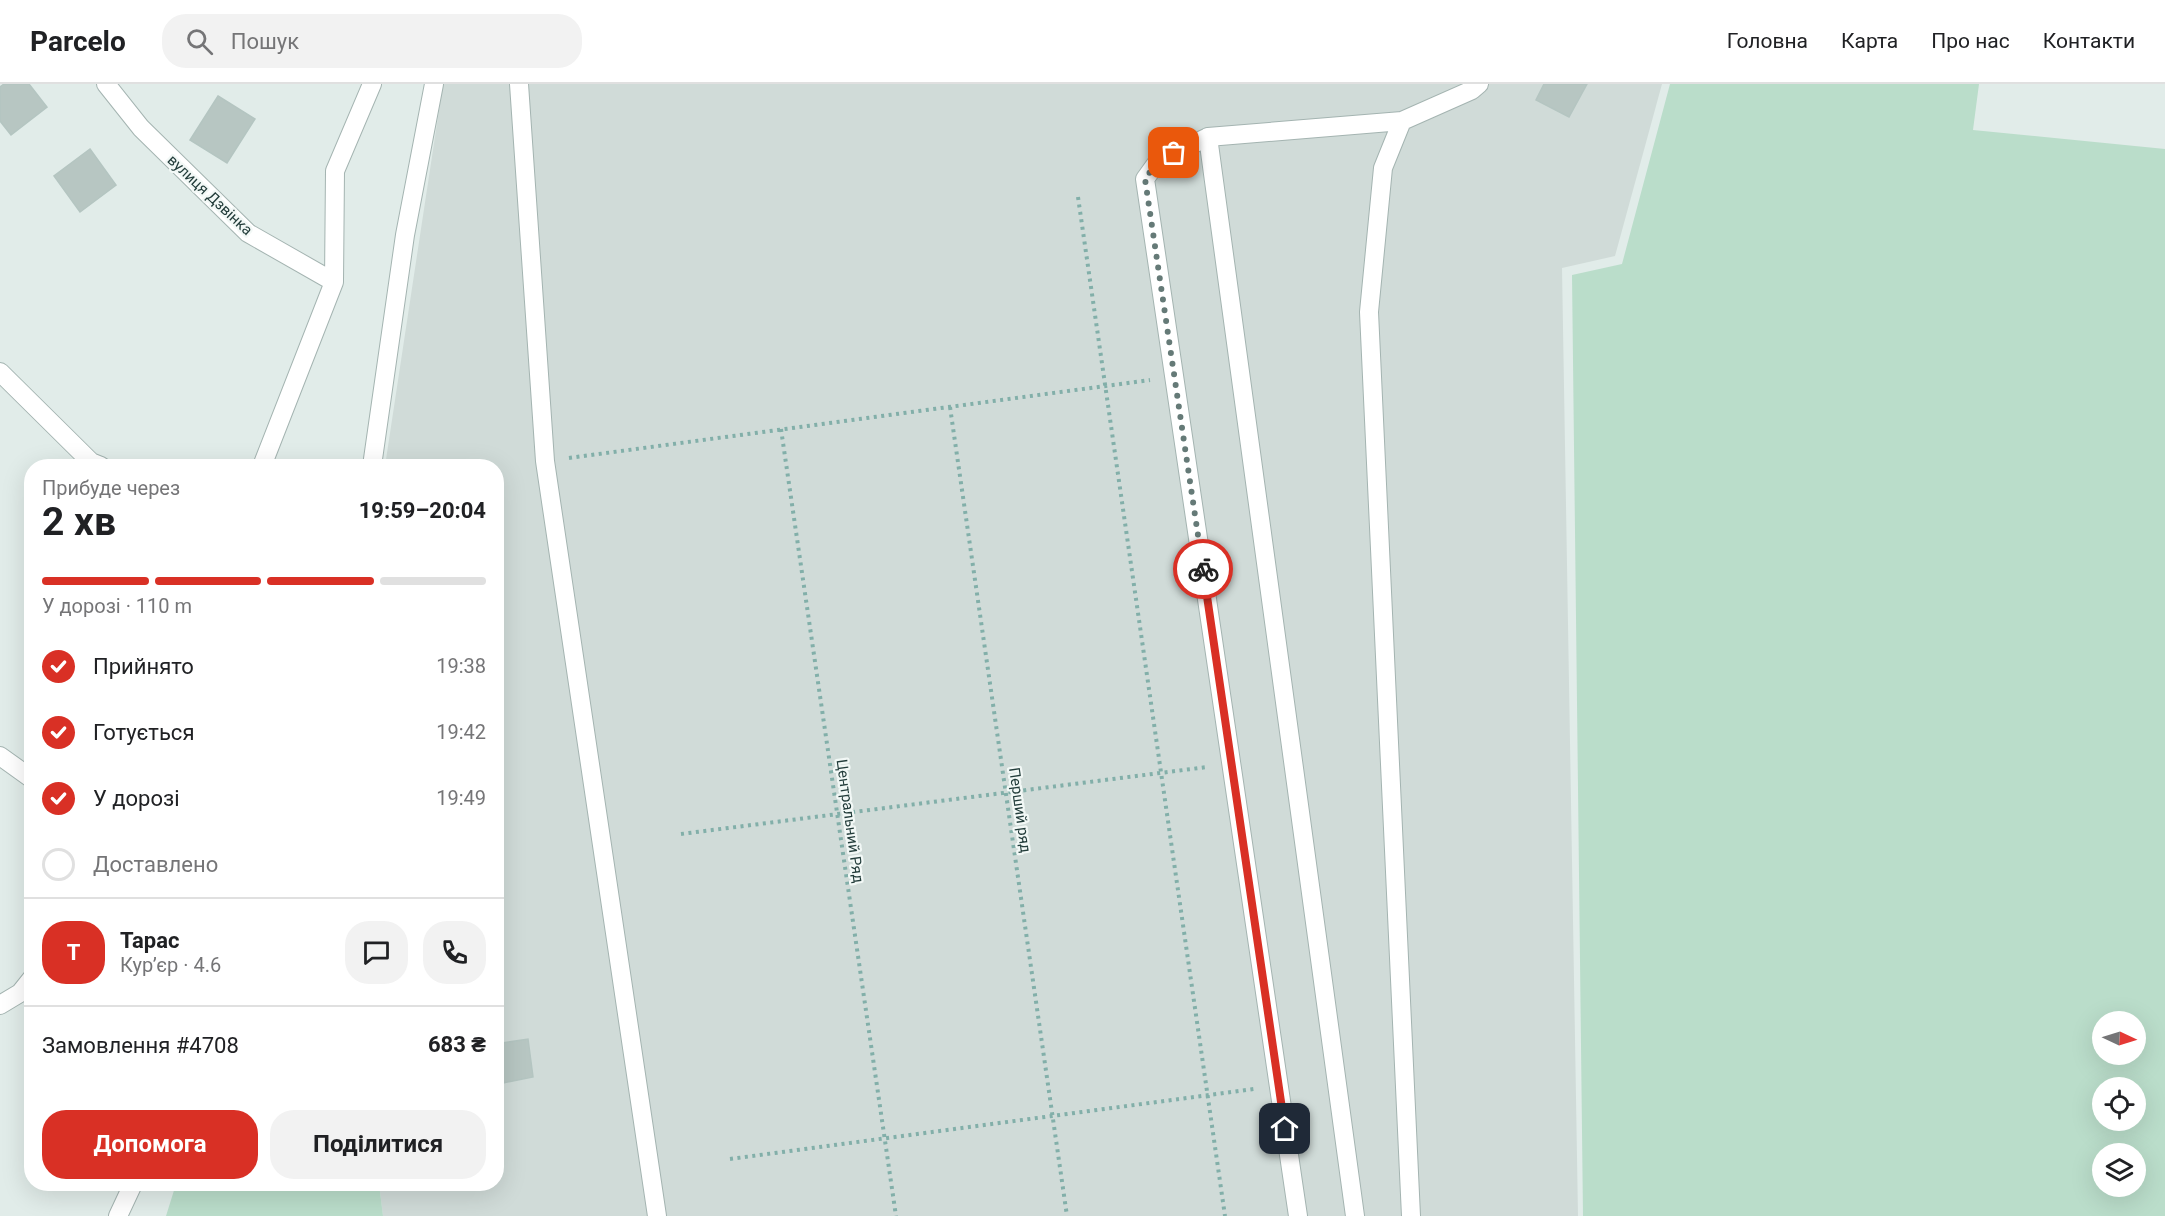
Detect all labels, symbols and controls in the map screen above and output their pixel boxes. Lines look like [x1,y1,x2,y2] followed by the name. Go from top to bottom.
[162,14,582,68] search box
[30,25,126,58] text: Parcelo
[183,25,216,58] icon: search
[231,29,299,54] text: Пошук
[1727,29,1808,53] text: Головна
[1841,29,1898,53] text: Карта
[1931,29,2010,53] text: Про нас
[2043,29,2135,53] text: Контакти
[1148,127,1199,178] pin
[1157,136,1190,169] icon: bag
[164,151,256,239] street label: вулиця Дзвінка
[42,476,180,500] text: Прибуде через
[359,498,486,523] text: 19:59–20:04
[42,499,116,545] text: 2 хв
[1173,539,1233,599] courier
[1187,553,1220,586] icon: bike
[42,594,192,618] text: У дорозі · 110 m
[42,650,75,683] icon: check
[93,654,194,679] text: Прийнято
[436,654,486,678] text: 19:38
[42,716,75,749] icon: check
[93,720,194,745] text: Готується
[436,720,486,744] text: 19:42
[832,758,868,884] street label: Центральний Ряд
[1005,766,1035,854] street label: Перший ряд
[42,782,75,815] icon: check
[93,786,180,811] text: У дорозі
[436,786,486,810] text: 19:49
[93,852,218,877] text: Доставлено
[345,921,408,984] button: chat
[423,921,486,984] button: phone
[120,928,179,953] text: Тарас
[67,940,80,965] text: Т
[120,953,221,977] text: Кур’єр · 4.6
[2092,1011,2146,1065] north arrow
[2092,1011,2146,1197] map controls
[428,1032,486,1057] text: 683 ₴
[42,1033,239,1058] text: Замовлення #4708
[2092,1077,2146,1131] button: locate
[1259,1103,1310,1154] pin
[42,1110,258,1179] button: Допомога
[270,1110,486,1179] button: Поділитися
[1268,1112,1301,1145] icon: home
[2092,1143,2146,1197] button: layers

